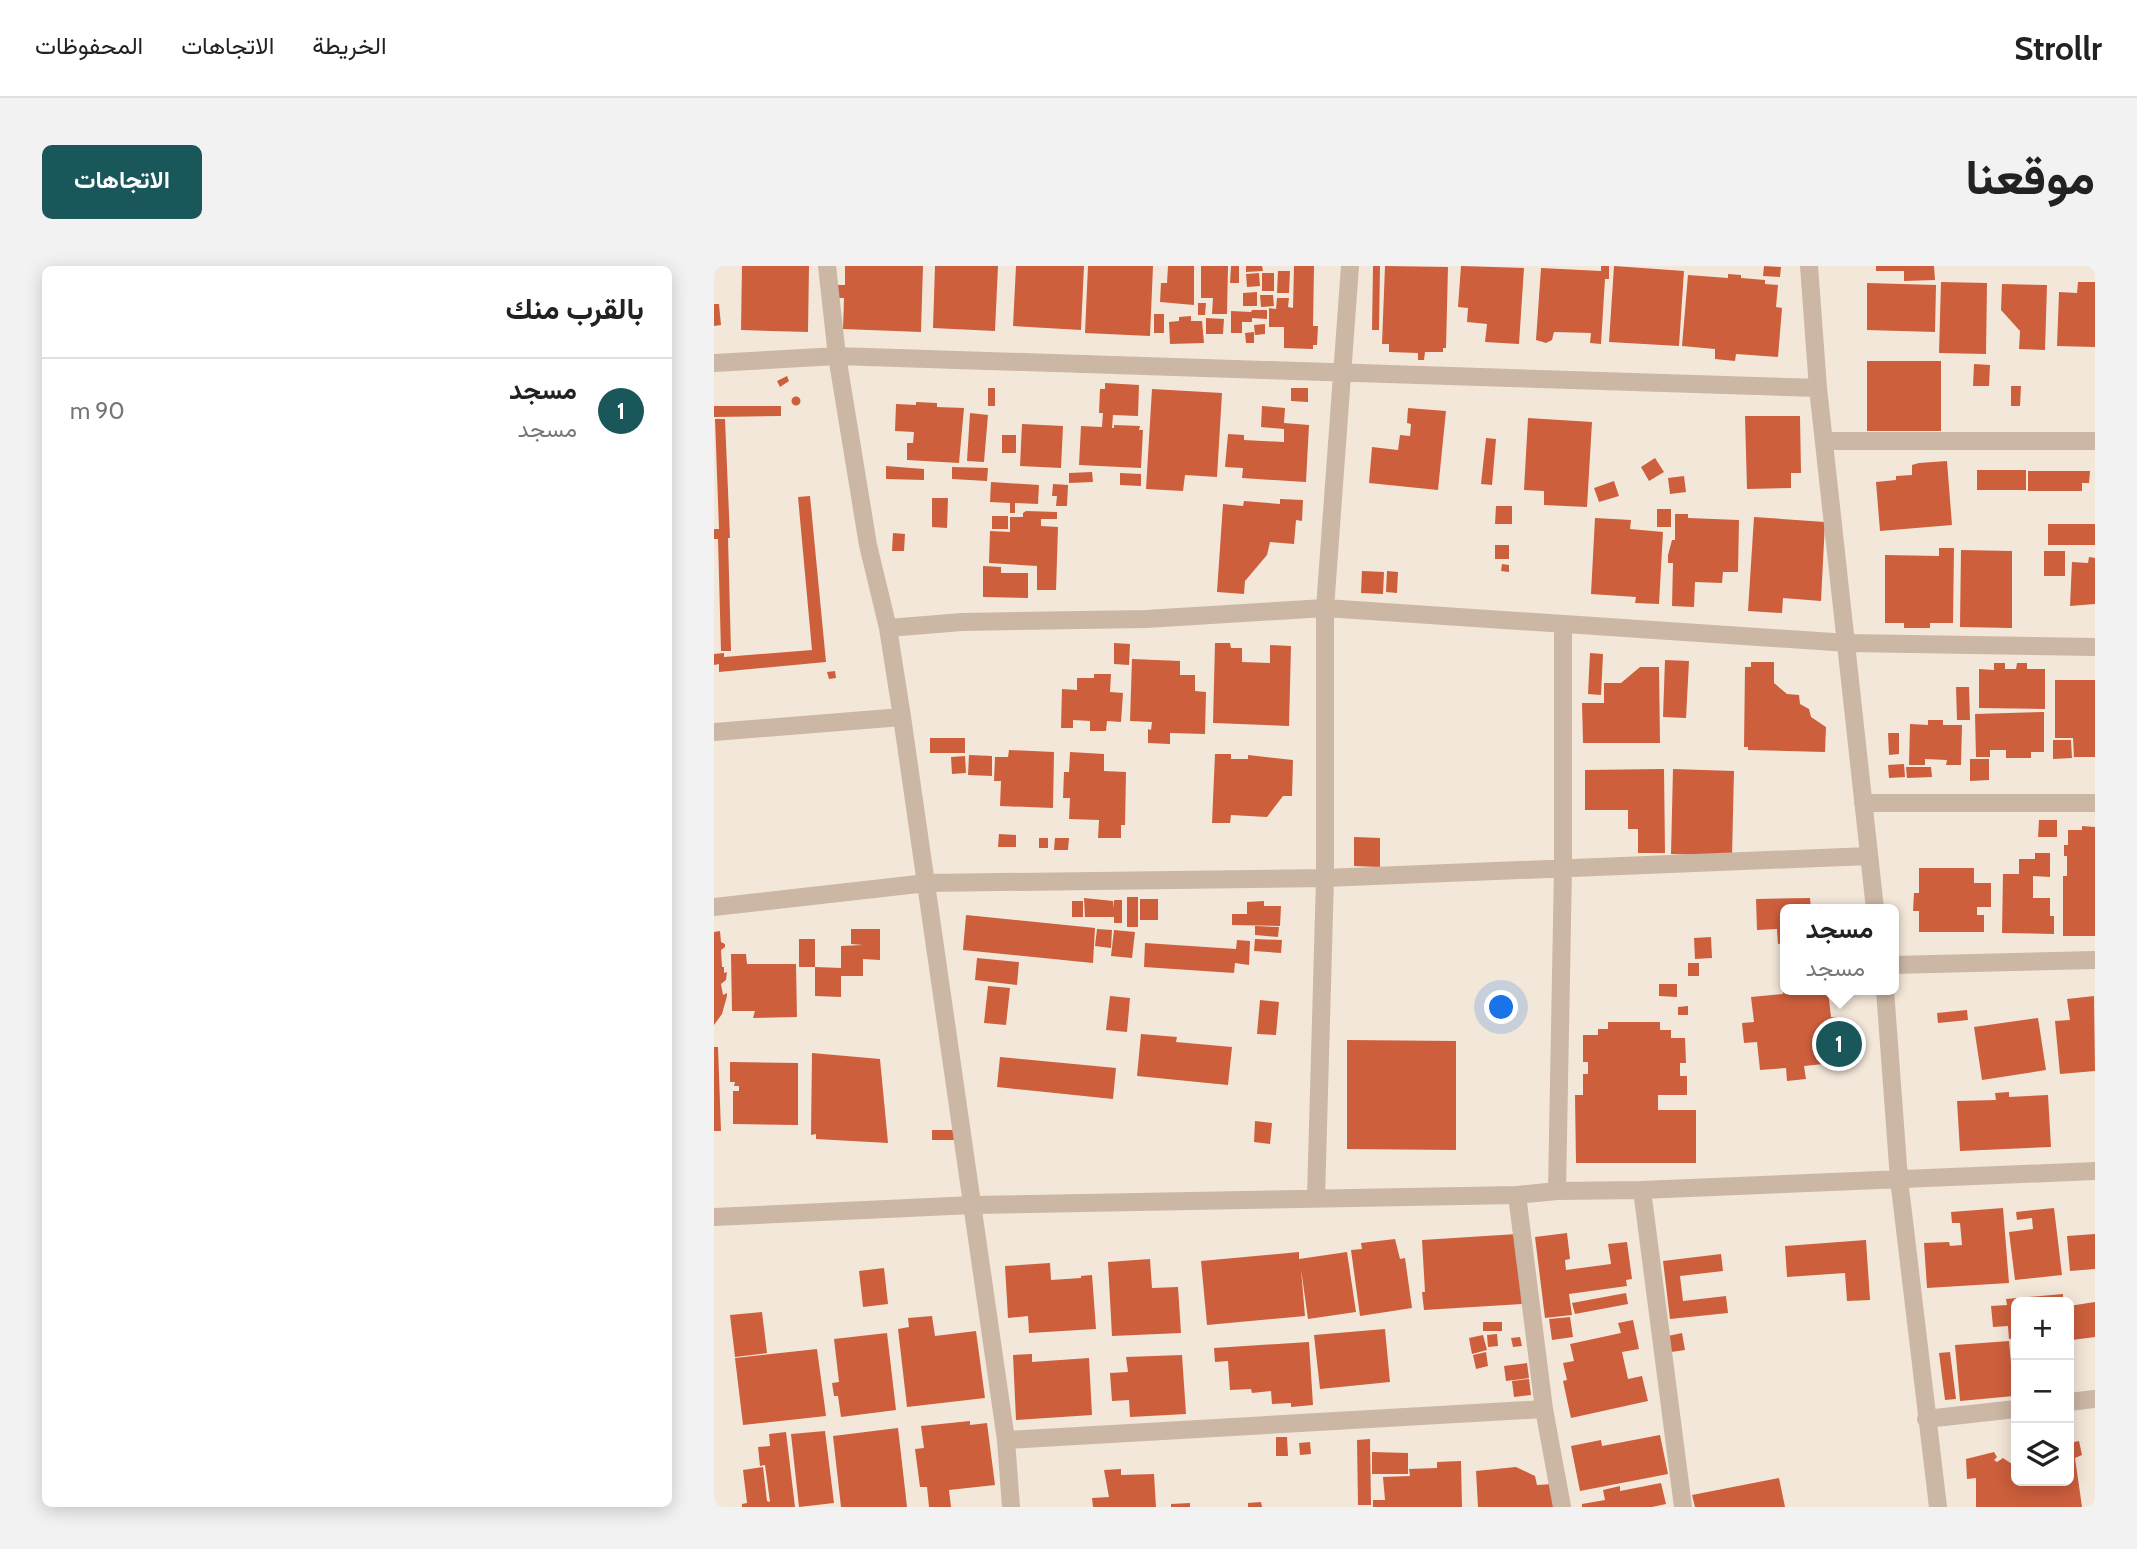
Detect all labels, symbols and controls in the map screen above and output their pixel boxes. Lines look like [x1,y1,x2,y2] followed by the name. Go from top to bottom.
[2014,28,2102,68] text: Strollr
[35,31,143,60] text: المحفوظات
[181,31,274,60] text: الاتجاهات
[312,31,387,60] text: الخريطة
[42,145,202,219] button: الاتجاهات
[1965,147,2095,206] text: موقعنا
[506,290,644,327] text: بالقرب منك
[509,374,577,406] text: مسجد
[70,397,124,425] text: 90 m
[617,397,625,425] text: 1
[517,415,577,443] text: مسجد
[1780,904,1899,995] popup
[1806,913,1873,945] text: مسجد
[1806,954,1865,982] text: مسجد
[1484,990,1518,1024] your location
[1816,1018,1862,1070] pin: 1
[2011,1297,2074,1486] map controls
[2011,1297,2074,1360] button: +
[2011,1360,2074,1423] button: −
[2011,1423,2074,1486] button: layers

